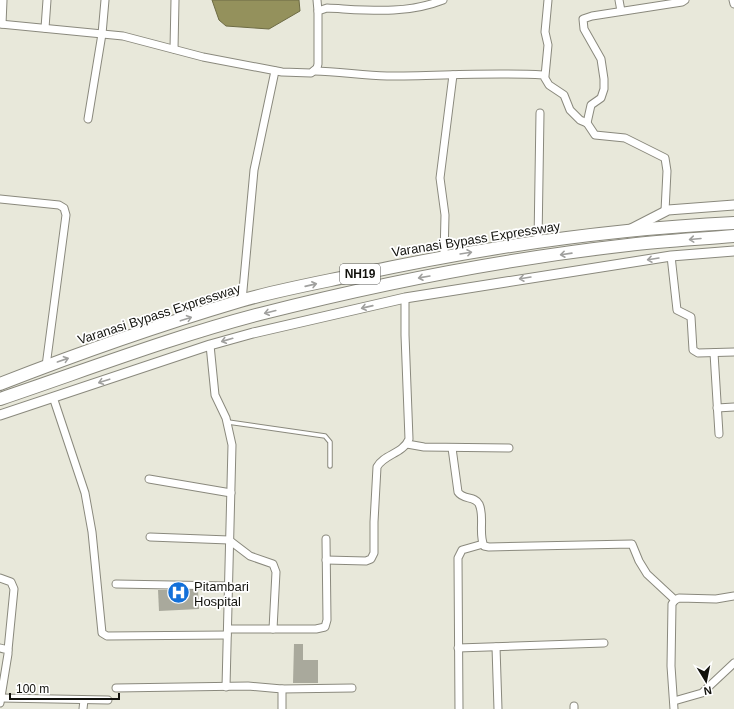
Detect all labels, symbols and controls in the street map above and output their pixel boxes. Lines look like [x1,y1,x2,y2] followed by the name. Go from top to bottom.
[391,218,562,260] street label: Varanasi Bypass Expressway
[689,236,702,243] one-way arrow
[459,249,472,257] one-way arrow
[560,250,573,258] one-way arrow
[647,255,660,263] one-way arrow
[340,264,380,284] road number: NH19
[418,273,431,281] one-way arrow
[519,275,532,283] one-way arrow
[76,280,243,347] street label: Varanasi Bypass Expressway
[304,280,317,288] one-way arrow
[361,304,374,311] one-way arrow
[264,308,277,316] one-way arrow
[179,315,192,322] one-way arrow
[221,337,234,344] one-way arrow
[56,356,69,363] one-way arrow
[98,377,110,385] one-way arrow
[194,579,249,609] place label: Pitambari Hospital
[166,580,192,606] hospital icon: Pitambari Hospital
[686,661,726,701] north arrow
[10,675,119,701] scale bar
[16,682,49,696] text: 100 m
[703,684,713,697] text: N

